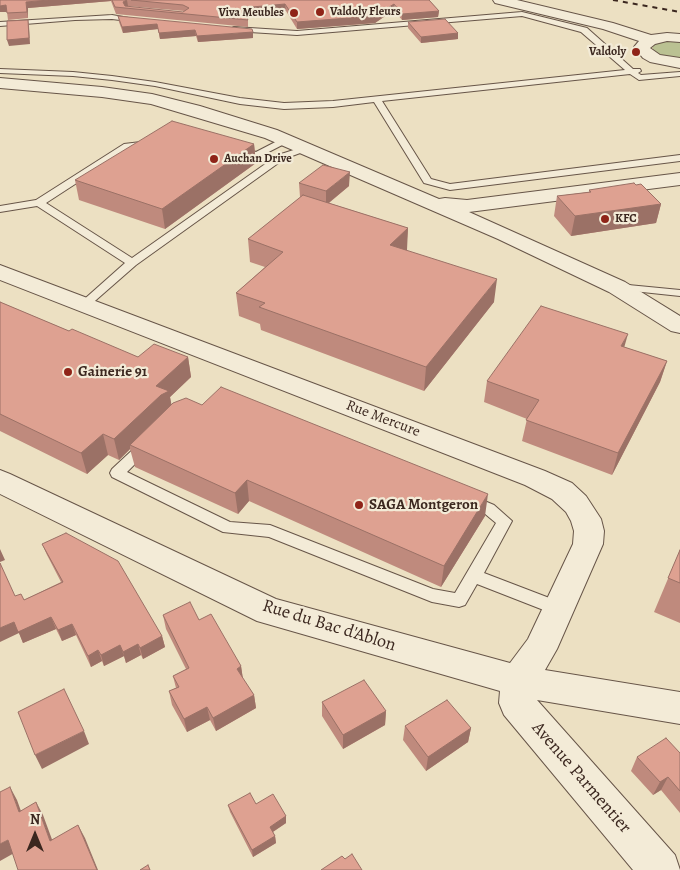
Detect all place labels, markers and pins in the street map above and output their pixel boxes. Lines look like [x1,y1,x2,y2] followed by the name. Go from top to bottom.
[330,5,401,19] place label: Valdoly Fleurs
[219,6,284,20] place label: Viva Meubles
[314,6,326,18] marker: Valdoly Fleurs
[288,7,300,19] marker: Viva Meubles
[589,45,626,59] place label: Valdoly
[630,46,642,58] marker: Valdoly
[224,152,292,166] place label: Auchan Drive
[208,153,220,165] marker: Auchan Drive
[615,212,637,226] place label: KFC
[599,213,611,225] marker: KFC
[78,363,147,381] place label: Gainerie 91
[62,366,74,378] marker: Gainerie 91
[369,496,478,514] place label: SAGA Montgeron
[353,499,365,511] marker: SAGA Montgeron

